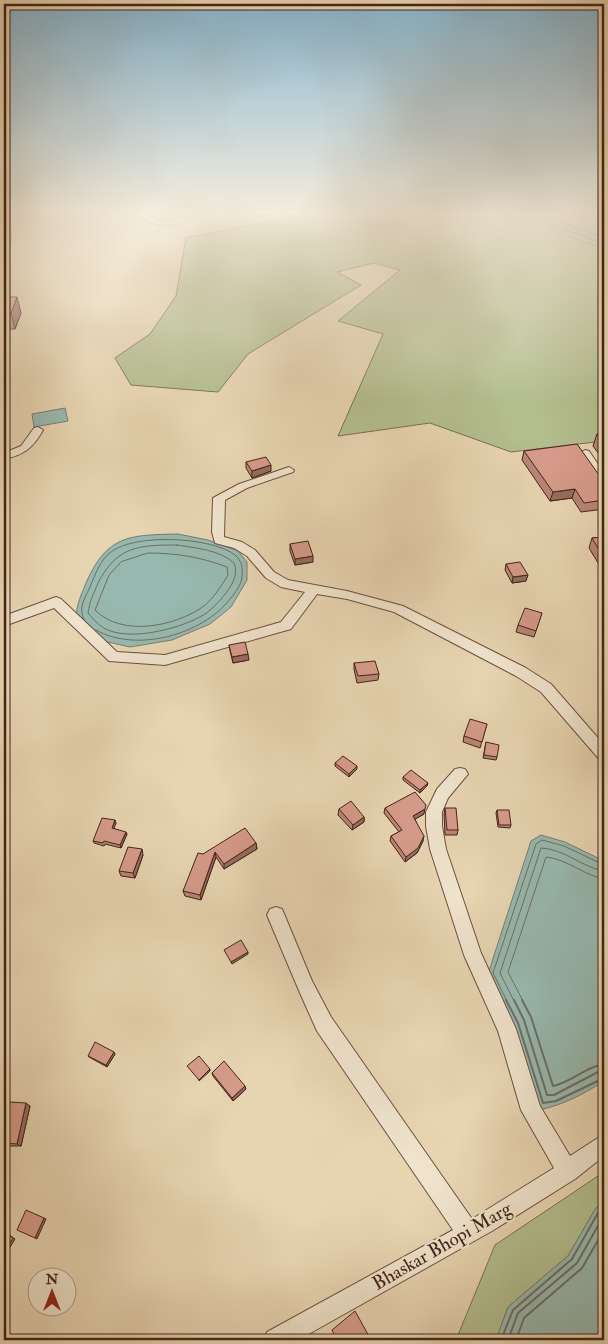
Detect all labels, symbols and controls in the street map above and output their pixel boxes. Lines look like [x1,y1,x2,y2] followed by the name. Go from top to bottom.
[368,1196,517,1297] street label: Bhaskar Bhopi Marg
[28,1266,78,1316] north arrow
[45,1271,59,1288] text: N

